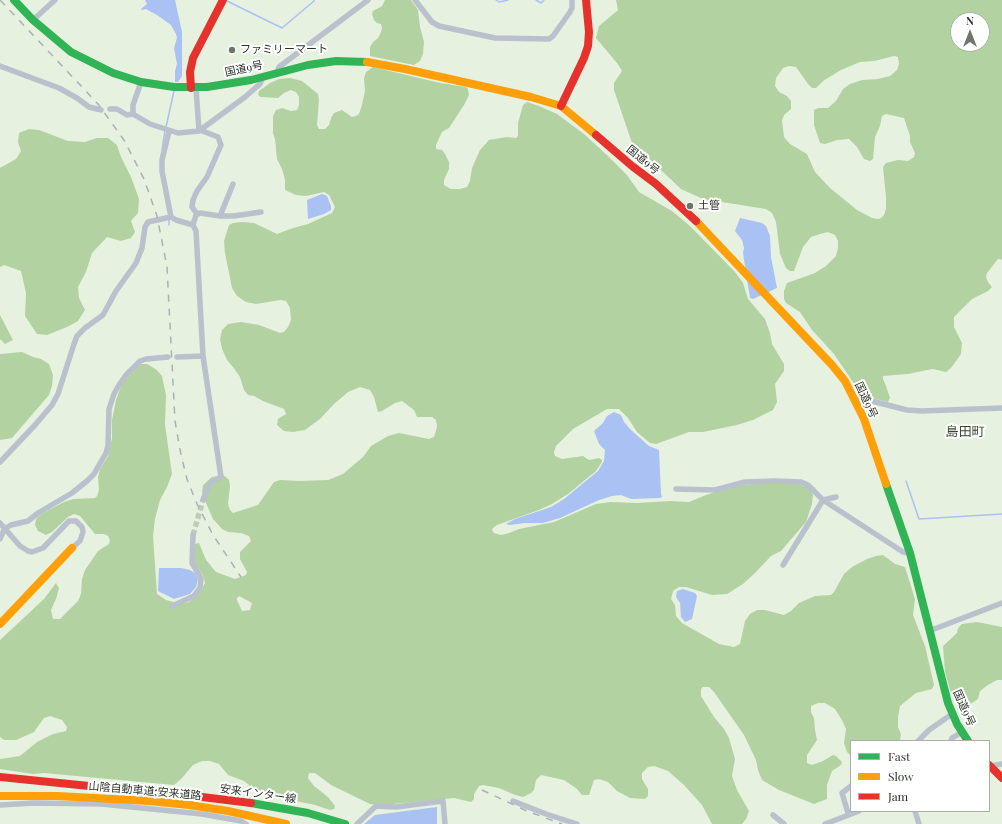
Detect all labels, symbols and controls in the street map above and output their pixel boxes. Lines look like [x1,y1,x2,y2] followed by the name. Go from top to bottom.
[950,12,990,52] north arrow
[966,13,974,28] text: N
[240,43,328,57] place label: ファミリーマート
[227,45,237,55] marker: ファミリーマート
[224,59,264,79] street label: 国道9号
[624,143,662,177] street label: 国道9号
[698,199,720,213] place label: 土管
[685,201,695,211] marker: 土管
[852,380,880,420] street label: 国道9号
[946,424,984,440] district label: 島田町
[950,688,978,728] street label: 国道9号
[850,740,990,812] legend
[888,748,910,764] text: Fast
[888,768,914,784] text: Slow
[88,779,202,803] street label: 山陰自動車道;安来道路
[219,782,297,806] street label: 安来インター線
[888,788,908,804] text: Jam

